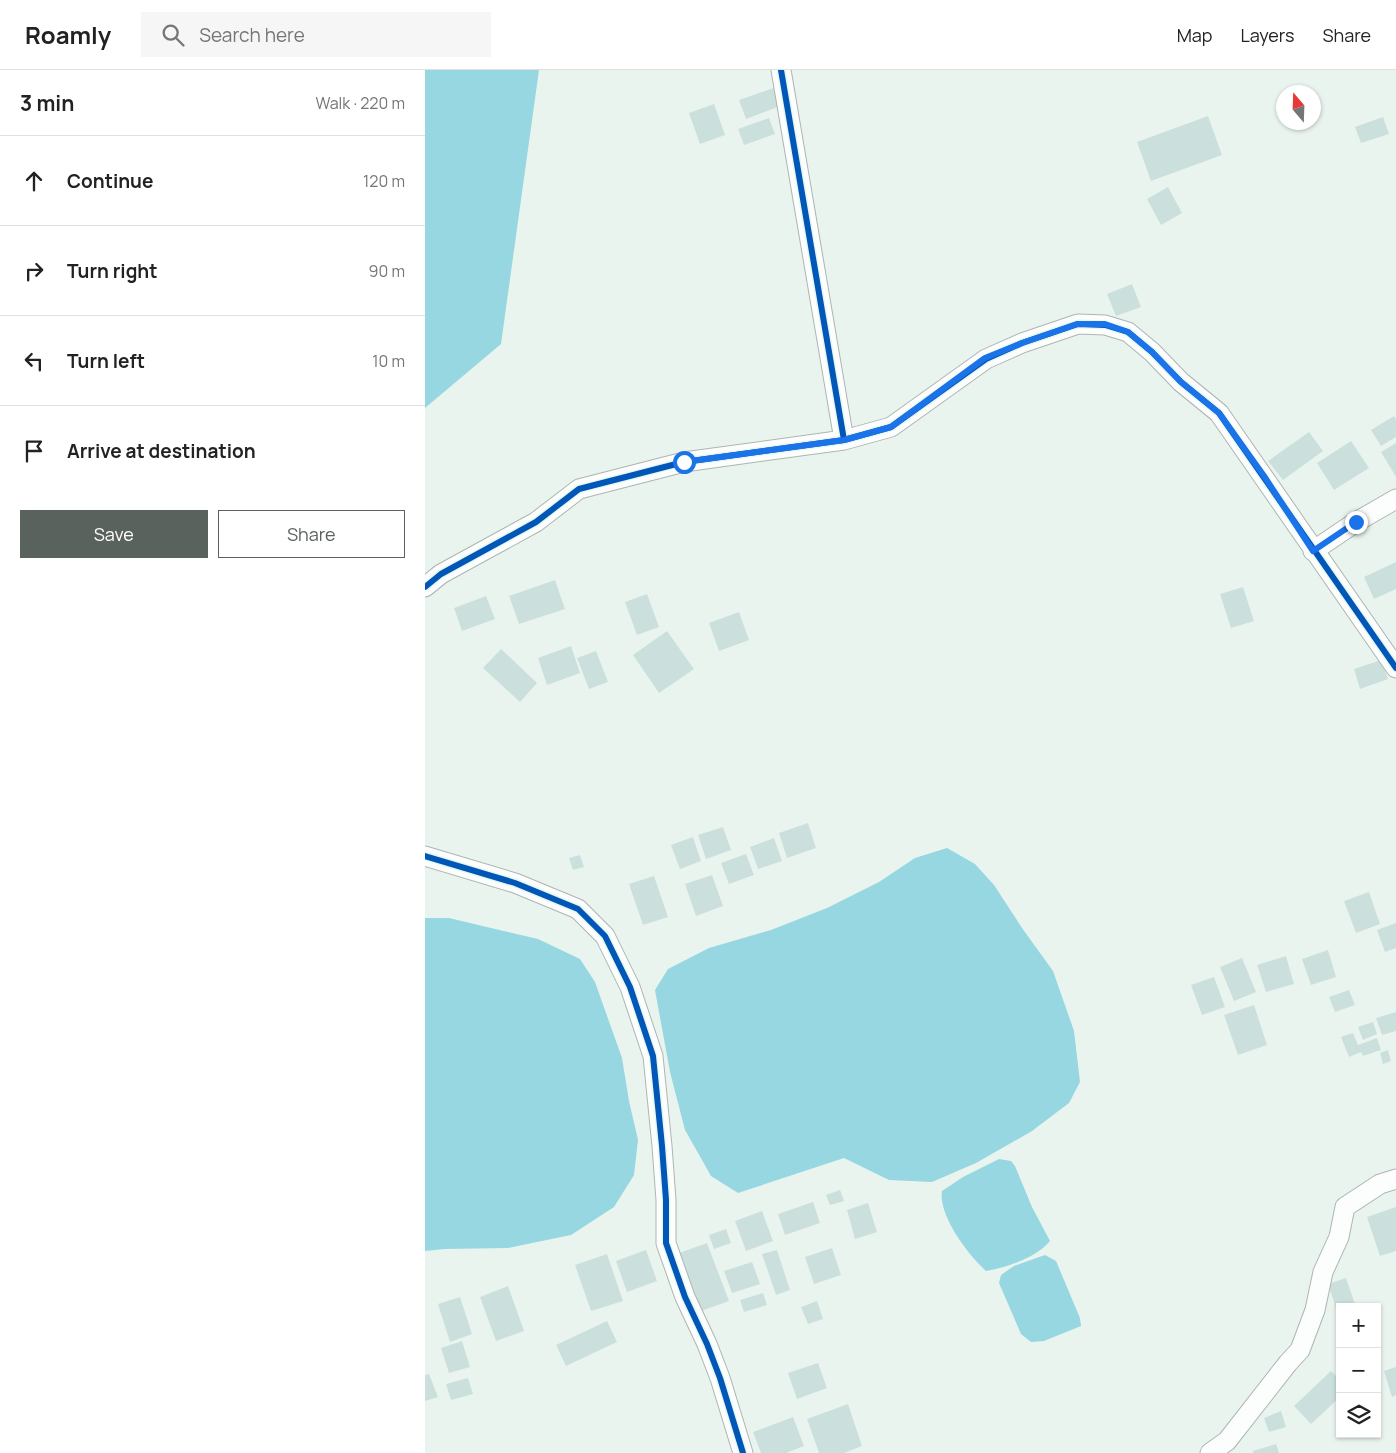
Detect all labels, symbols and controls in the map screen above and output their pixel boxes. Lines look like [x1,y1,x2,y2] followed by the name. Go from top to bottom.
[141,12,491,57] search box
[25,18,111,51] text: Roamly
[159,21,187,49] icon: search
[199,22,305,48] text: Search here
[1177,23,1212,47] text: Map
[1240,23,1294,47] text: Layers
[1322,23,1371,47] text: Share
[1276,85,1321,130] north arrow
[20,89,74,117] text: 3 min
[315,92,405,114] text: Walk · 220 m
[20,167,48,195] icon: ahead
[67,168,153,194] text: Continue
[363,170,405,192] text: 120 m
[20,257,48,285] icon: right
[67,258,157,284] text: Turn right
[369,260,405,282] text: 90 m
[20,347,48,375] icon: left
[67,348,145,374] text: Turn left
[372,350,405,372] text: 10 m
[20,437,48,465] icon: arrive
[67,438,256,464] text: Arrive at destination
[673,451,696,474] route start
[20,510,208,558] button: Save
[218,510,405,558] button: Share
[1345,511,1368,534] route end
[1336,1303,1381,1438] map controls
[1336,1303,1381,1348] button: +
[1336,1348,1381,1393] button: −
[1336,1393,1381,1438] button: layers

